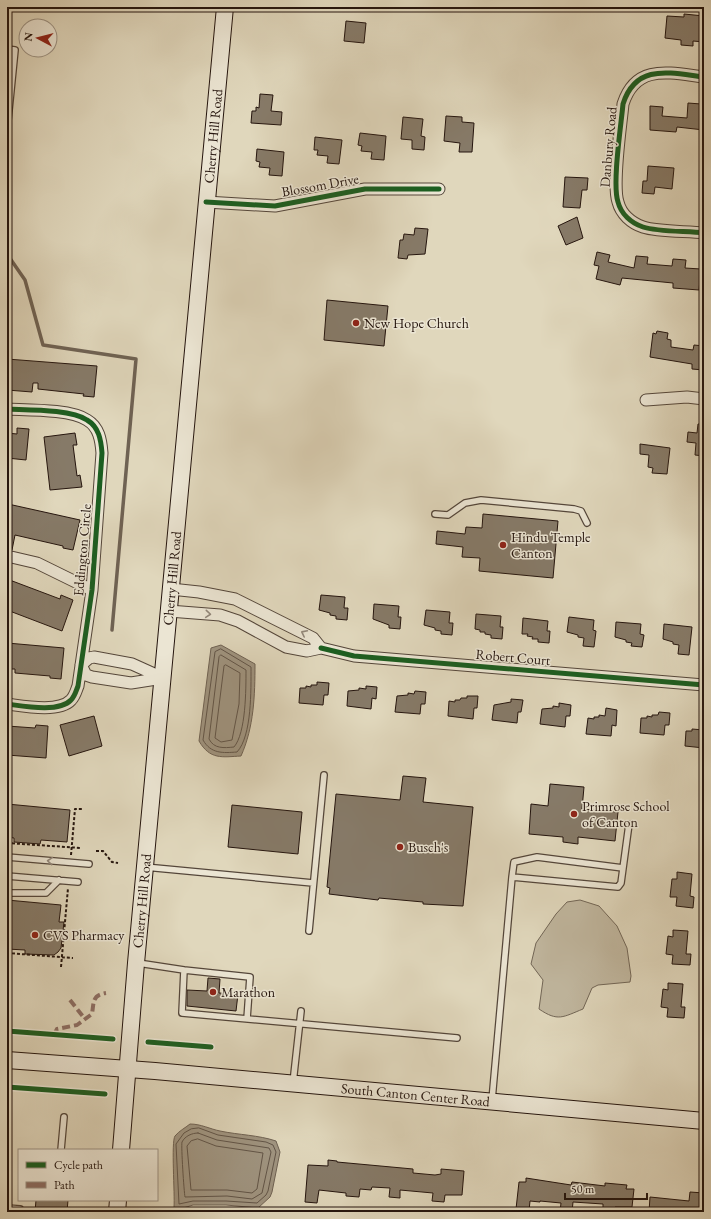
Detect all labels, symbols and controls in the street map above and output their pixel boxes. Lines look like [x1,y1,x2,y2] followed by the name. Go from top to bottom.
[18,18,58,58] north arrow
[21,31,36,42] text: N
[200,87,226,184] street label: Cherry Hill Road
[596,105,621,188] street label: Danbury Road
[280,169,361,201] street label: Blossom Drive
[364,314,469,332] place label: New Hope Church
[351,318,361,328] marker: New Hope Church
[69,503,95,597] street label: Eddington Circle
[511,528,591,562] place label: Hindu Temple Canton
[158,529,185,626] street label: Cherry Hill Road
[498,540,508,550] marker: Hindu Temple Canton
[205,610,211,619] one-way arrow
[301,631,308,638] one-way arrow
[475,645,552,669] street label: Robert Court
[582,797,670,831] place label: Primrose School of Canton
[569,809,579,819] marker: Primrose School of Canton
[408,838,449,856] place label: Busch's
[395,842,405,852] marker: Busch's
[128,852,155,949] street label: Cherry Hill Road
[47,856,53,865] one-way arrow
[43,926,125,944] place label: CVS Pharmacy
[30,930,40,940] marker: CVS Pharmacy
[221,983,276,1001] place label: Marathon
[208,987,218,997] marker: Marathon
[340,1079,492,1111] street label: South Canton Center Road
[18,1149,158,1201] legend
[54,1157,103,1173] text: Cycle path
[565,1175,647,1201] scale bar
[54,1177,75,1193] text: Path
[571,1181,595,1197] text: 50 m

